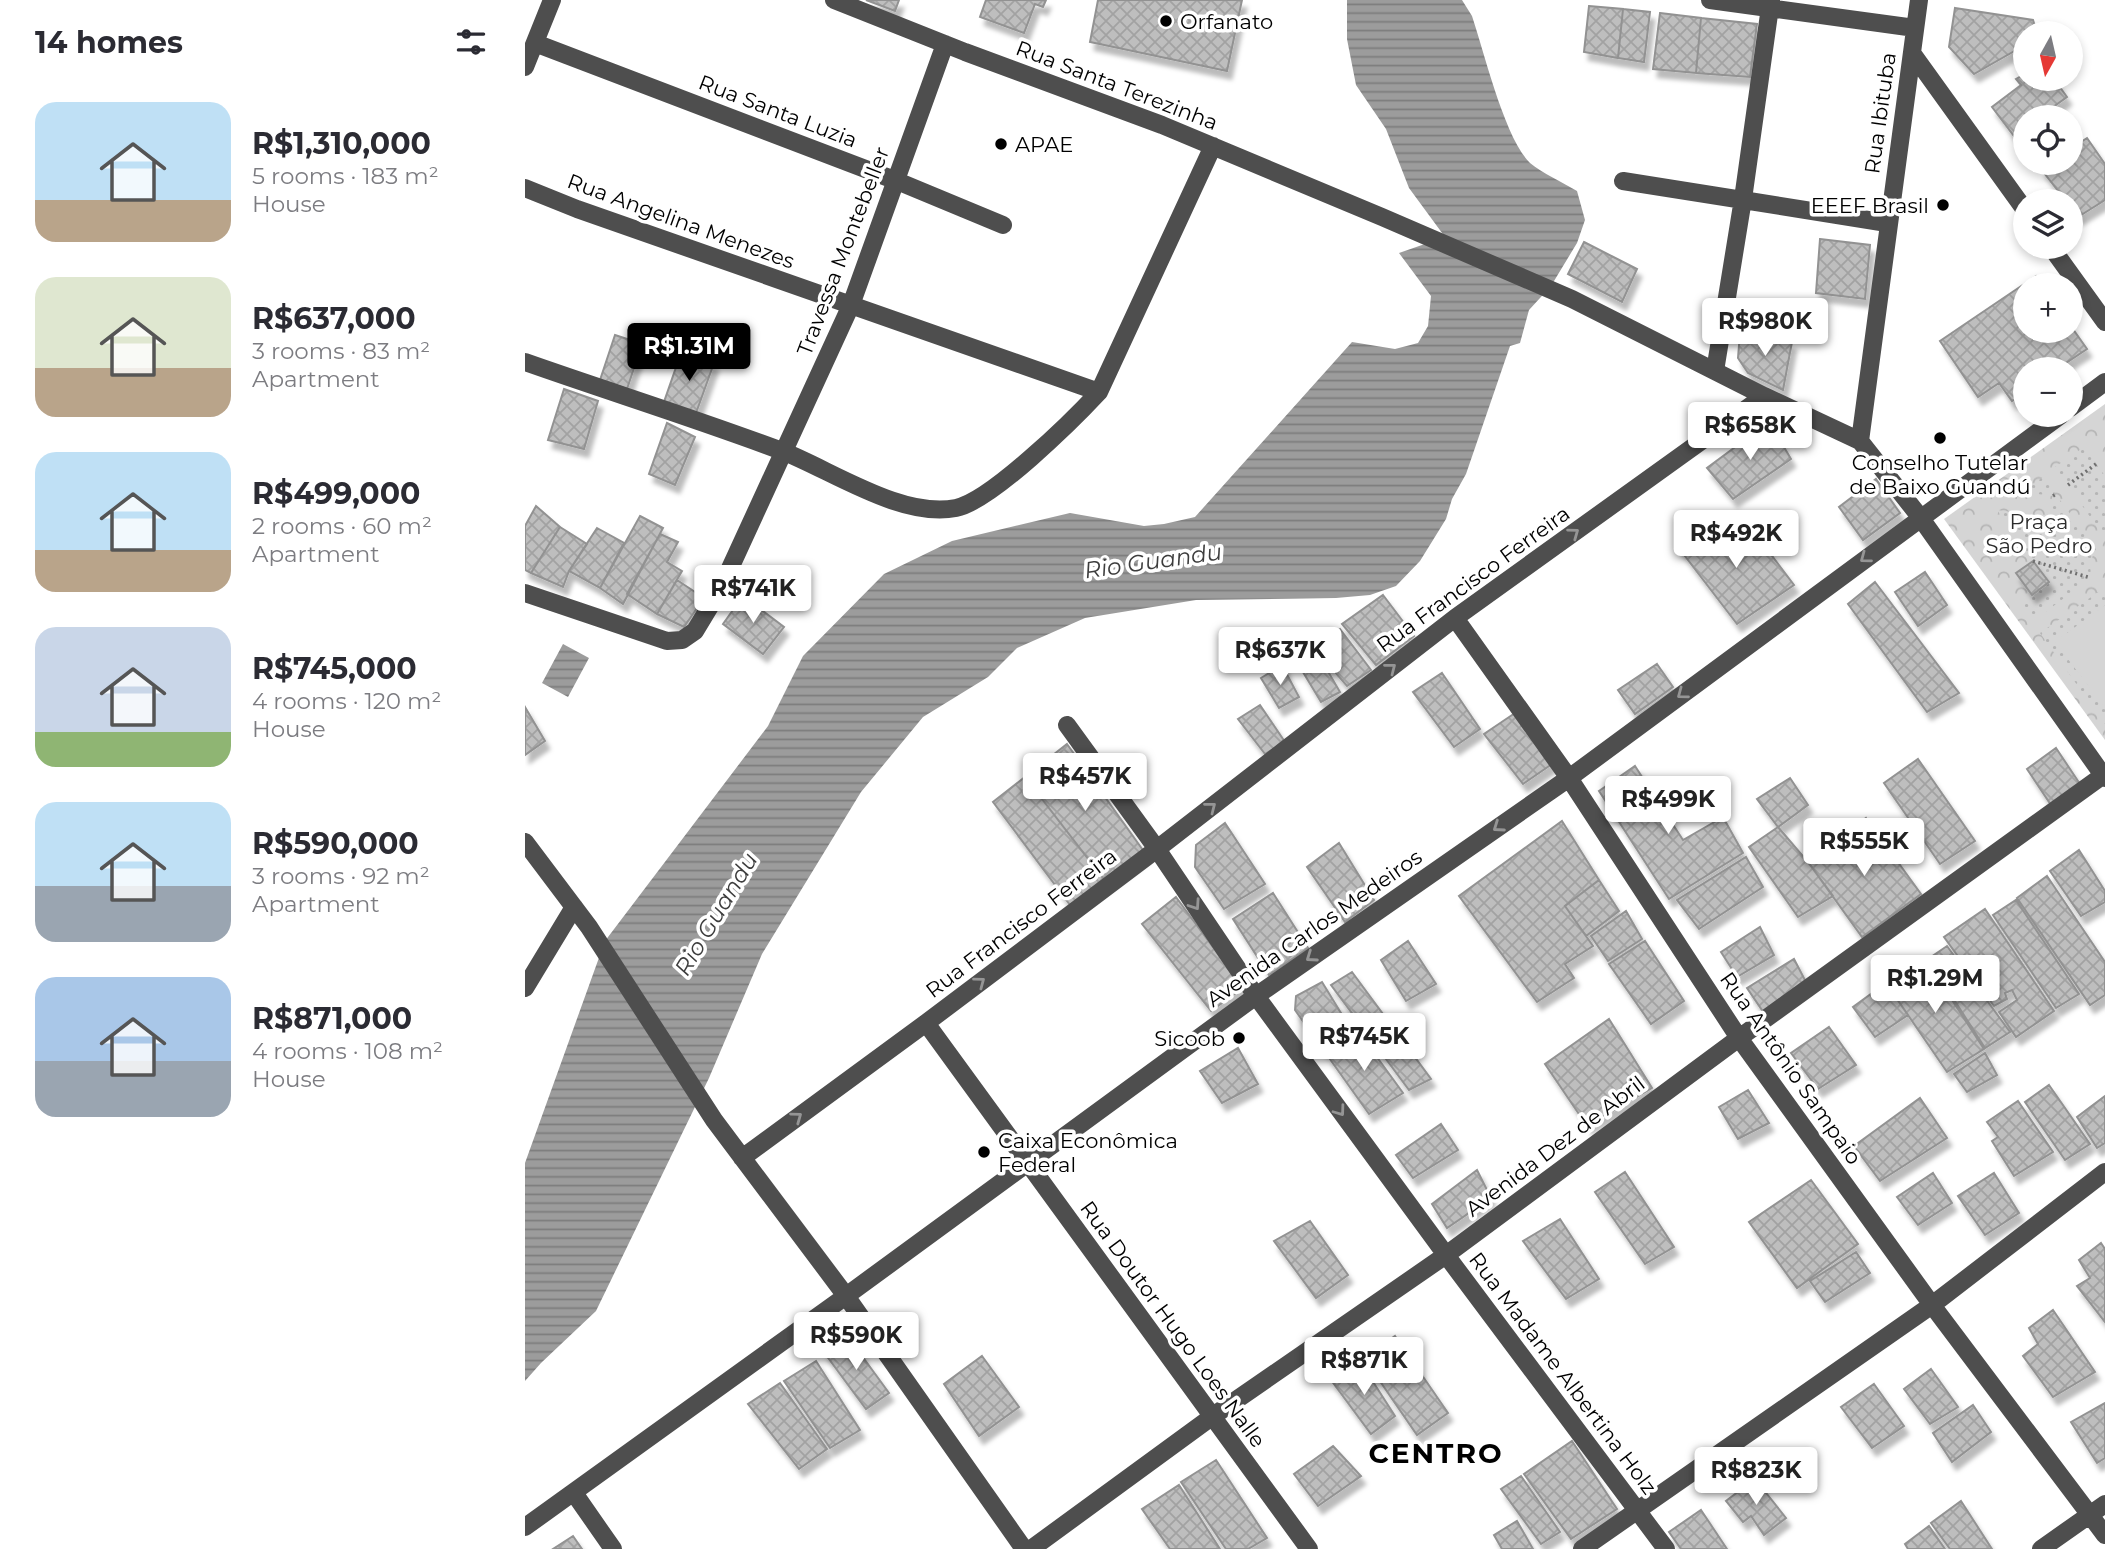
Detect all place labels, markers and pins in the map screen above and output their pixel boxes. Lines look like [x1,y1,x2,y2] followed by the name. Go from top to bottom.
[1180,9,1273,34] place label: Orfanato
[1158,13,1174,29] marker: Orfanato
[1015,132,1073,157] place label: APAE
[993,136,1009,152] marker: APAE
[1811,193,1929,218] place label: EEEF Brasil
[1935,197,1951,213] marker: EEEF Brasil
[1708,298,1822,358] pin: R$980K
[624,324,754,383] pin: R$1.31M
[1693,402,1807,462] pin: R$658K
[1932,430,1948,446] marker: Conselho Tutelar de Baixo Guandú
[1849,450,2031,499] place label: Conselho Tutelar de Baixo Guandú
[1679,510,1793,570] pin: R$492K
[696,566,810,625] pin: R$741K
[1223,628,1337,687] pin: R$637K
[1028,754,1142,813] pin: R$457K
[1611,776,1725,836] pin: R$499K
[1807,818,1921,878] pin: R$555K
[1870,956,2000,1015] pin: R$1.29M
[1307,1014,1421,1073] pin: R$745K
[1154,1026,1225,1051] place label: Sicoob
[1231,1030,1247,1046] marker: Sicoob
[998,1128,1178,1177] place label: Caixa Econômica Federal
[976,1144,992,1160] marker: Caixa Econômica Federal
[799,1312,913,1372] pin: R$590K
[1307,1338,1421,1397] pin: R$871K
[1699,1448,1813,1507] pin: R$823K

